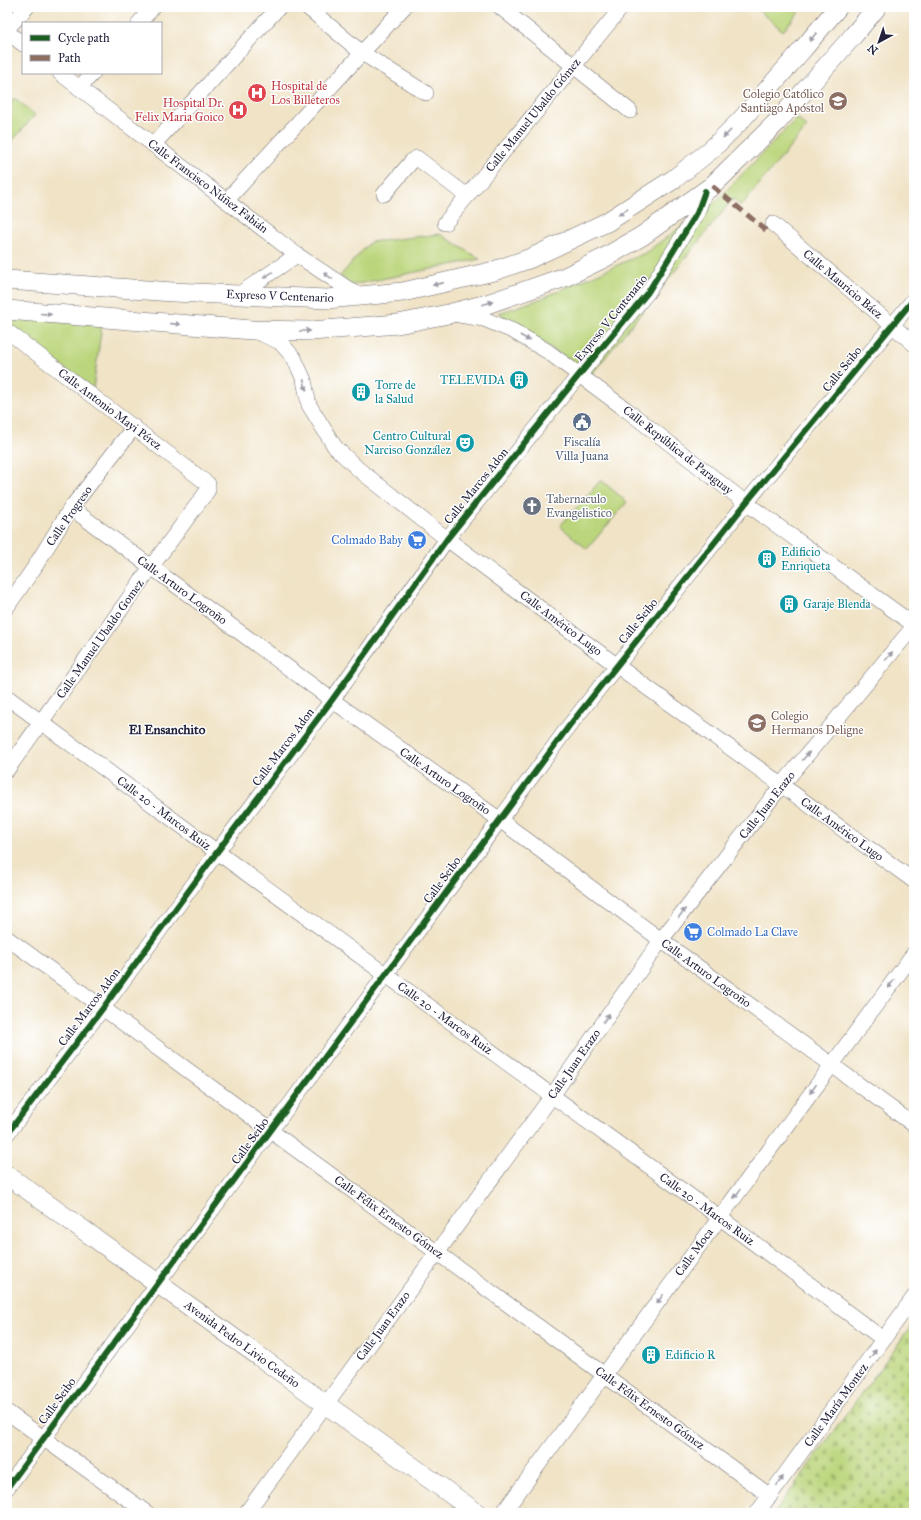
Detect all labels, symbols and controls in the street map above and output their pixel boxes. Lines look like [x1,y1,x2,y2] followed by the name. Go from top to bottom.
[22,22,162,74] legend
[859,22,899,62] north arrow
[58,31,110,45] text: Cycle path
[809,32,818,42] one-way arrow
[865,41,881,57] text: N
[58,51,81,65] text: Path
[483,55,584,175] street label: Calle Manuel Ubaldo Gómez
[271,79,340,107] place label: Hospital de Los Billeteros
[246,82,268,104] hospital icon: Hospital de Los Billeteros
[740,87,825,116] place label: Colegio Católico Santiago Apóstol
[827,90,849,112] school or university icon: Colegio Católico Santiago Apóstol
[135,96,224,124] place label: Hospital Dr. Felix Maria Goico
[227,99,249,121] hospital icon: Hospital Dr. Felix Maria Goico
[722,129,732,139] one-way arrow
[145,136,271,236] street label: Calle Francisco Núñez Fabián
[617,208,629,215] one-way arrow
[800,247,886,322] street label: Calle Mauricio Báez
[263,271,273,279] one-way arrow
[322,272,334,279] one-way arrow
[572,272,650,364] street label: Expreso V Centenario
[432,281,444,287] one-way arrow
[226,287,334,305] street label: Expreso V Centenario
[483,300,495,306] one-way arrow
[40,310,52,317] one-way arrow
[169,320,181,327] one-way arrow
[299,328,312,334] one-way arrow
[519,335,531,342] one-way arrow
[819,343,865,395] street label: Calle Seibo
[55,365,165,453] street label: Calle Antonio Mayi Pérez
[508,369,530,391] building icon: TELEVIDA
[440,373,505,387] place label: TELEVIDA
[375,378,416,406] place label: Torre de la Salud
[302,379,308,391] one-way arrow
[350,381,372,403] building icon: Torre de la Salud
[620,403,736,498] street label: Calle República de Paraguay
[571,411,593,433] public building icon: Fiscalía Villa Juana
[364,429,452,457] place label: Centro Cultural Narciso González
[454,432,476,454] theatre icon: Centro Cultural Narciso González
[554,435,610,464] place label: Fiscalía Villa Juana
[441,445,511,527] street label: Calle Marcos Adon
[43,483,96,549] street label: Calle Progreso
[546,492,612,521] place label: Tabernaculo Evangelistico
[521,495,543,517] church icon: Tabernaculo Evangelistico
[406,529,428,551] supermarket icon: Colmado Baby
[331,533,403,547] place label: Colmado Baby
[781,545,831,574] place label: Edificio Enriqueta
[756,548,778,570] building icon: Edificio Enriqueta
[134,553,230,628] street label: Calle Arturo Logroño
[53,576,147,701] street label: Calle Manuel Ubaldo Gomez
[517,588,605,659] street label: Calle Américo Lugo
[778,593,800,615] building icon: Garaje Blenda
[615,595,661,647] street label: Calle Seibo
[803,597,872,611] place label: Garaje Blenda
[884,651,893,661] one-way arrow
[249,705,317,789] street label: Calle Marcos Adon
[771,709,864,738] place label: Colegio Hermanos Deligne
[746,712,768,734] school or university icon: Colegio Hermanos Deligne
[129,722,206,738] district label: El Ensanchito
[396,744,493,818] street label: Calle Arturo Logroño
[802,751,810,762] one-way arrow
[736,768,799,842] street label: Calle Juan Erazo
[114,773,214,853] street label: Calle 20 - Marcos Ruiz
[797,794,886,865] street label: Calle Américo Lugo
[420,854,464,906] street label: Calle Seibo
[677,907,686,918] one-way arrow
[682,921,704,943] supermarket icon: Colmado La Clave
[707,925,798,939] place label: Colmado La Clave
[658,936,754,1011] street label: Calle Arturo Logroño
[55,965,123,1049] street label: Calle Marcos Adon
[395,979,496,1057] street label: Calle 20 - Marcos Ruiz
[887,979,895,990] one-way arrow
[602,1013,610,1024] one-way arrow
[545,1026,604,1102] street label: Calle Juan Erazo
[809,1083,817,1094] one-way arrow
[228,1115,272,1167] street label: Calle Seibo
[657,1170,758,1248] street label: Calle 20 - Marcos Ruiz
[332,1173,447,1262] street label: Calle Félix Ernesto Gómez
[733,1188,741,1199] one-way arrow
[672,1225,717,1279] street label: Calle Moca
[353,1289,414,1364] street label: Calle Juan Erazo
[656,1293,664,1304] one-way arrow
[181,1297,302,1391] street label: Avenida Pedro Livio Cedeño
[640,1344,662,1366] building icon: Edificio R
[665,1348,716,1362] place label: Edificio R
[869,1348,877,1359] one-way arrow
[801,1360,871,1449] street label: Calle María Montez
[593,1364,708,1453] street label: Calle Félix Ernesto Gómez
[35,1375,79,1427] street label: Calle Seibo
[776,1476,784,1487] one-way arrow

